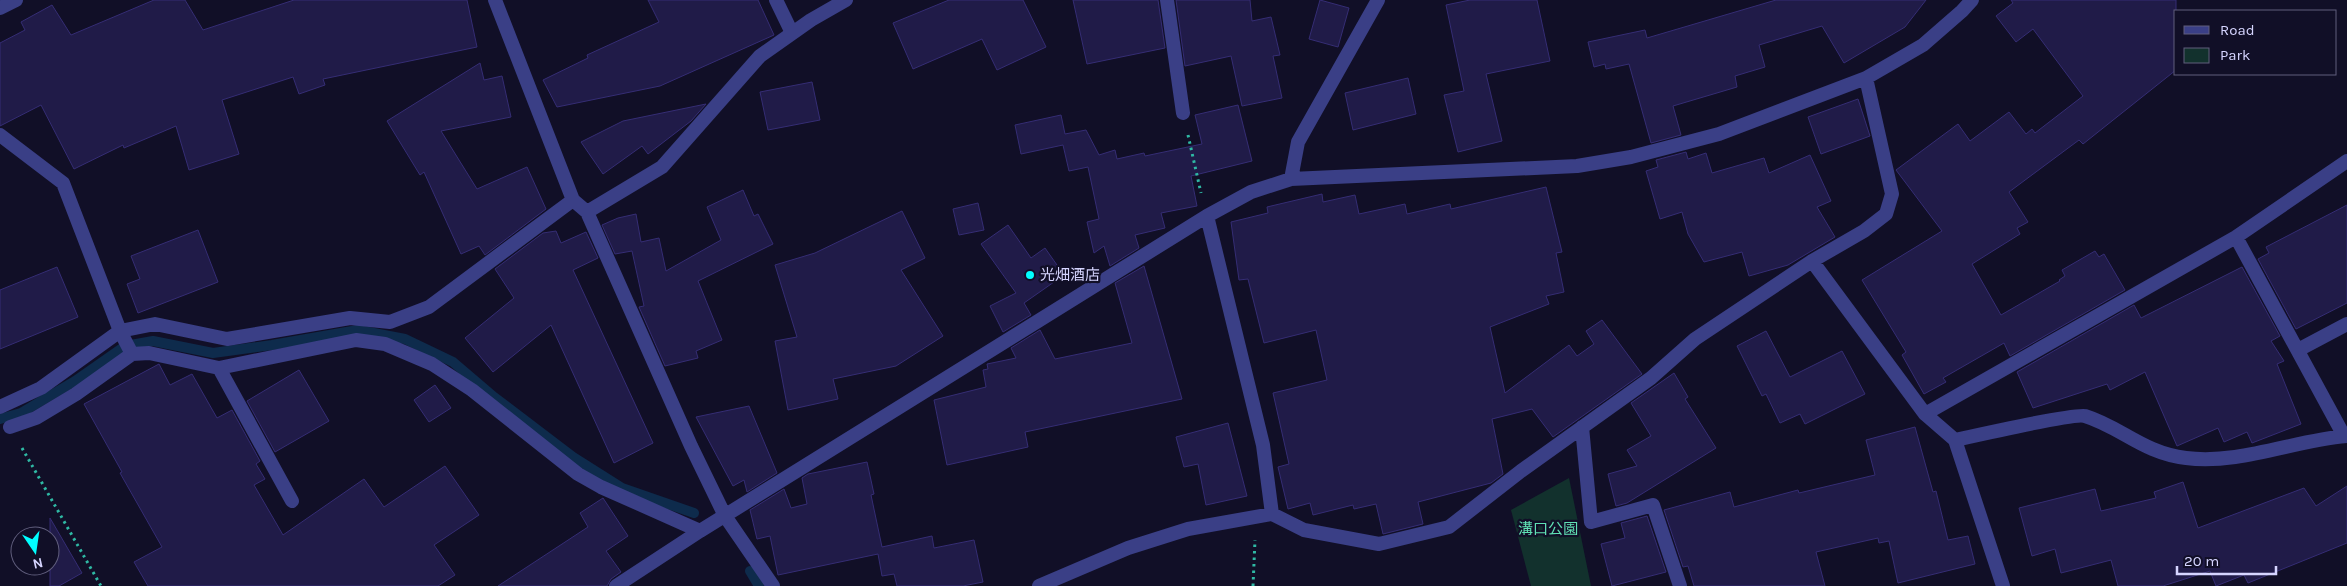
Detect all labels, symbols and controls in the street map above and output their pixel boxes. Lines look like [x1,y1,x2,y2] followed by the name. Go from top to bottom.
[2174,10,2337,75] legend
[2220,21,2255,39] text: Road
[2220,46,2250,64] text: Park
[1040,266,1100,284] place label: 光畑酒店
[1024,269,1036,281] marker: 光畑酒店
[1518,520,1578,538] park label: 溝口公園
[10,526,60,576] north arrow
[2177,544,2276,576] scale bar
[2184,552,2219,570] text: 20 m
[31,554,45,573] text: N

